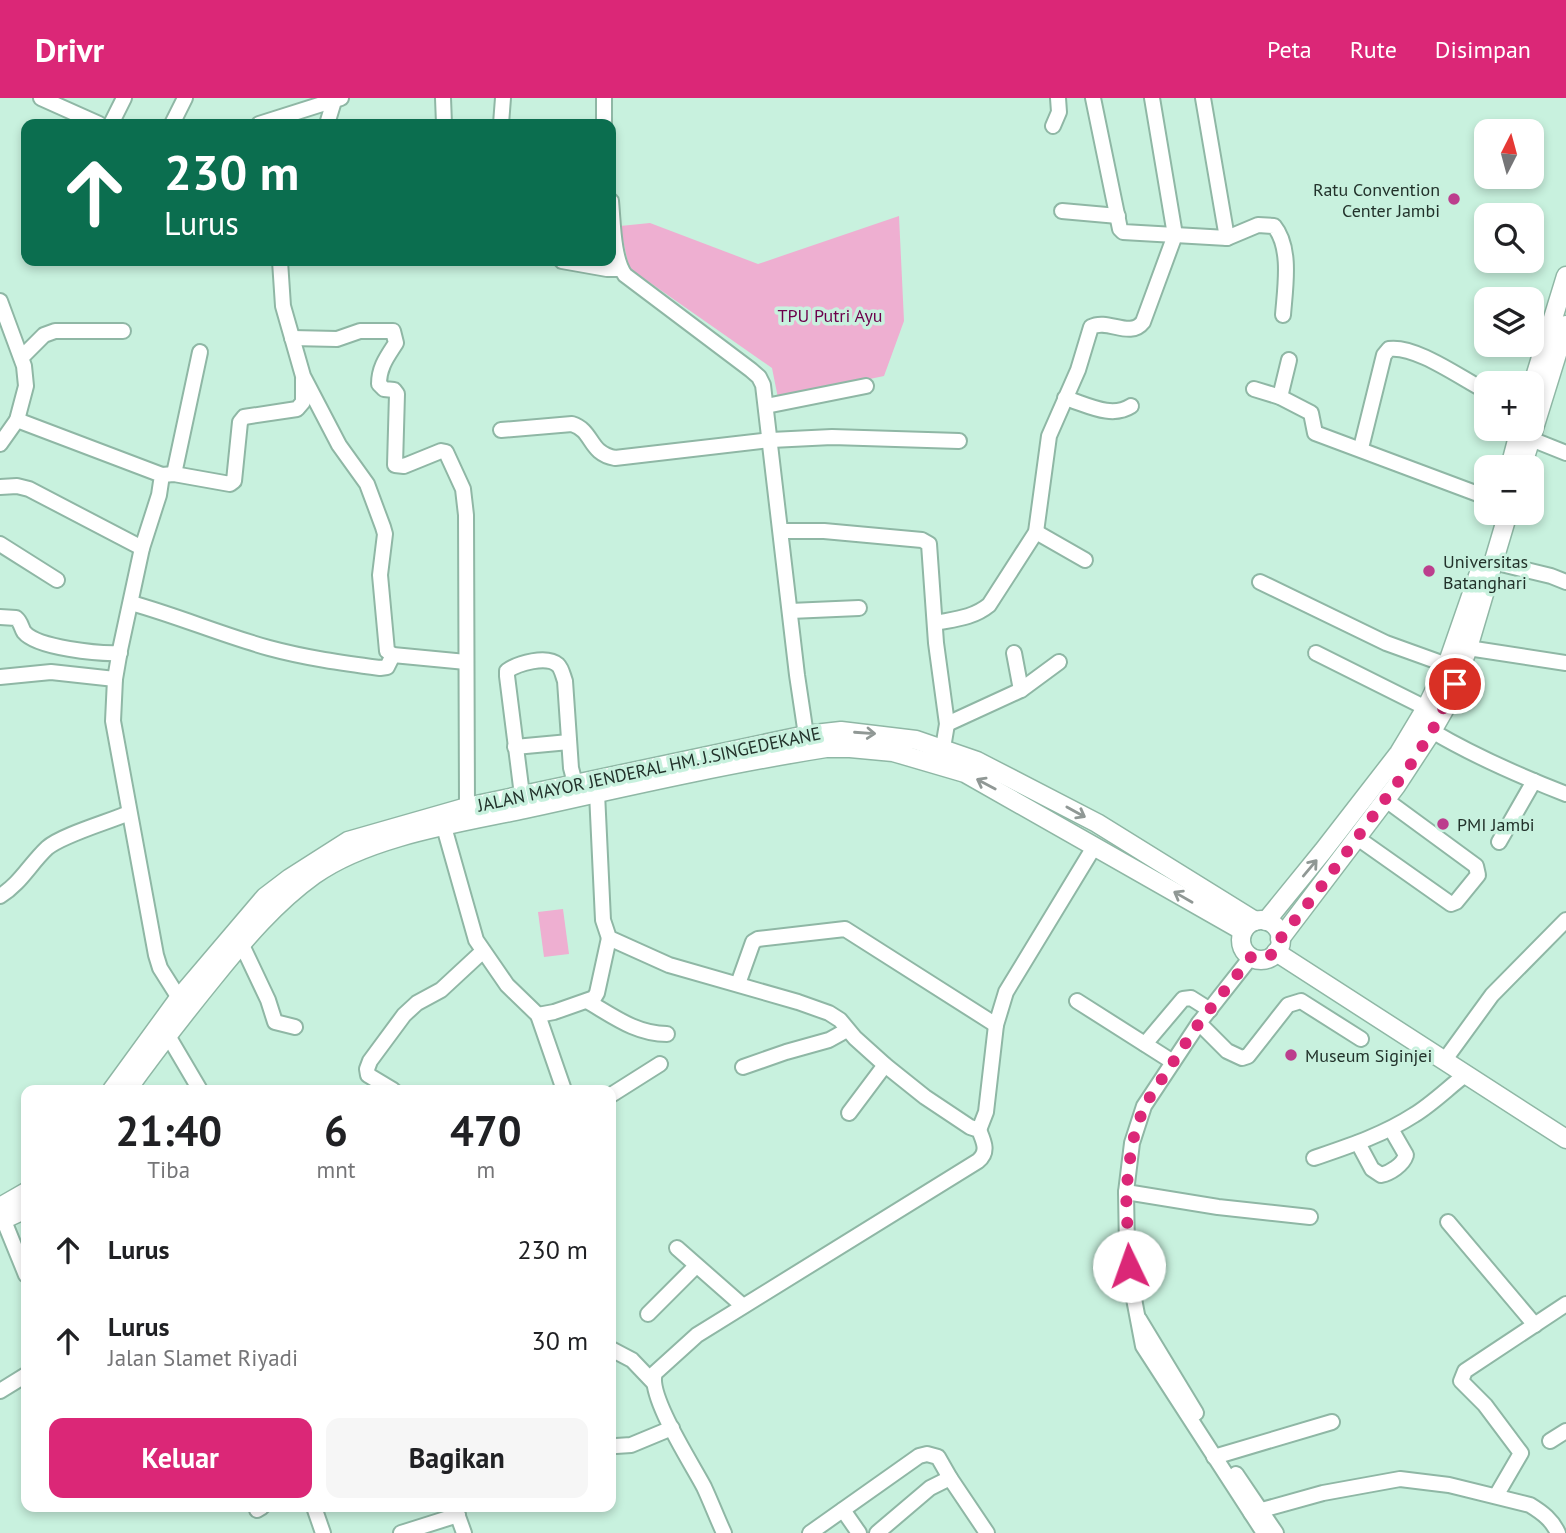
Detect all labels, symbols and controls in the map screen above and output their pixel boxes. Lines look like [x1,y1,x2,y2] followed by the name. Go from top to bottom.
[35,28,104,71] text: Drivr
[1267,34,1312,65] text: Peta
[1350,34,1397,65] text: Rute
[1435,34,1531,65] text: Disimpan
[1474,119,1544,189] north arrow
[1474,119,1544,525] map controls
[164,140,299,204] text: 230 m
[49,147,140,238] icon: ahead
[1313,178,1440,222] place label: Ratu Convention Center Jambi
[1446,191,1462,207] marker: Ratu Convention Center Jambi
[164,202,239,244] text: Lurus
[1474,203,1544,273] button: search
[1474,287,1544,357] button: layers
[778,304,883,327] park label: TPU Putri Ayu
[1474,371,1544,441] button: +
[1474,455,1544,525] button: −
[1443,550,1528,594] place label: Universitas Batanghari
[1421,563,1437,579] marker: Universitas Batanghari
[1425,654,1485,714] pin
[1436,665,1474,703] icon: arrive
[474,721,823,817] street label: JALAN MAYOR JENDERAL HM. J.SINGEDEKANE
[853,727,876,740] one-way arrow
[976,777,997,790] one-way arrow
[1065,806,1086,819] one-way arrow
[1457,813,1535,836] place label: PMI Jambi
[1435,816,1451,832] marker: PMI Jambi
[1302,859,1317,877] one-way arrow
[1174,890,1194,904] one-way arrow
[1305,1044,1432,1067] place label: Museum Siginjei
[1283,1047,1299,1063] marker: Museum Siginjei
[115,1103,222,1158] text: 21:40
[324,1103,348,1158] text: 6
[450,1103,521,1158] text: 470
[147,1155,190,1184] text: Tiba
[317,1155,356,1184] text: mnt
[476,1155,495,1184] text: m
[1092,1229,1166,1303] position arrow
[49,1231,87,1269] icon: ahead
[108,1233,169,1266] text: Lurus
[517,1233,588,1266] text: 230 m
[108,1310,169,1343] text: Lurus
[49,1322,87,1360] icon: ahead
[532,1324,588,1357] text: 30 m
[108,1343,298,1372] text: Jalan Slamet Riyadi
[49,1418,312,1498] button: Keluar
[326,1418,588,1498] button: Bagikan

